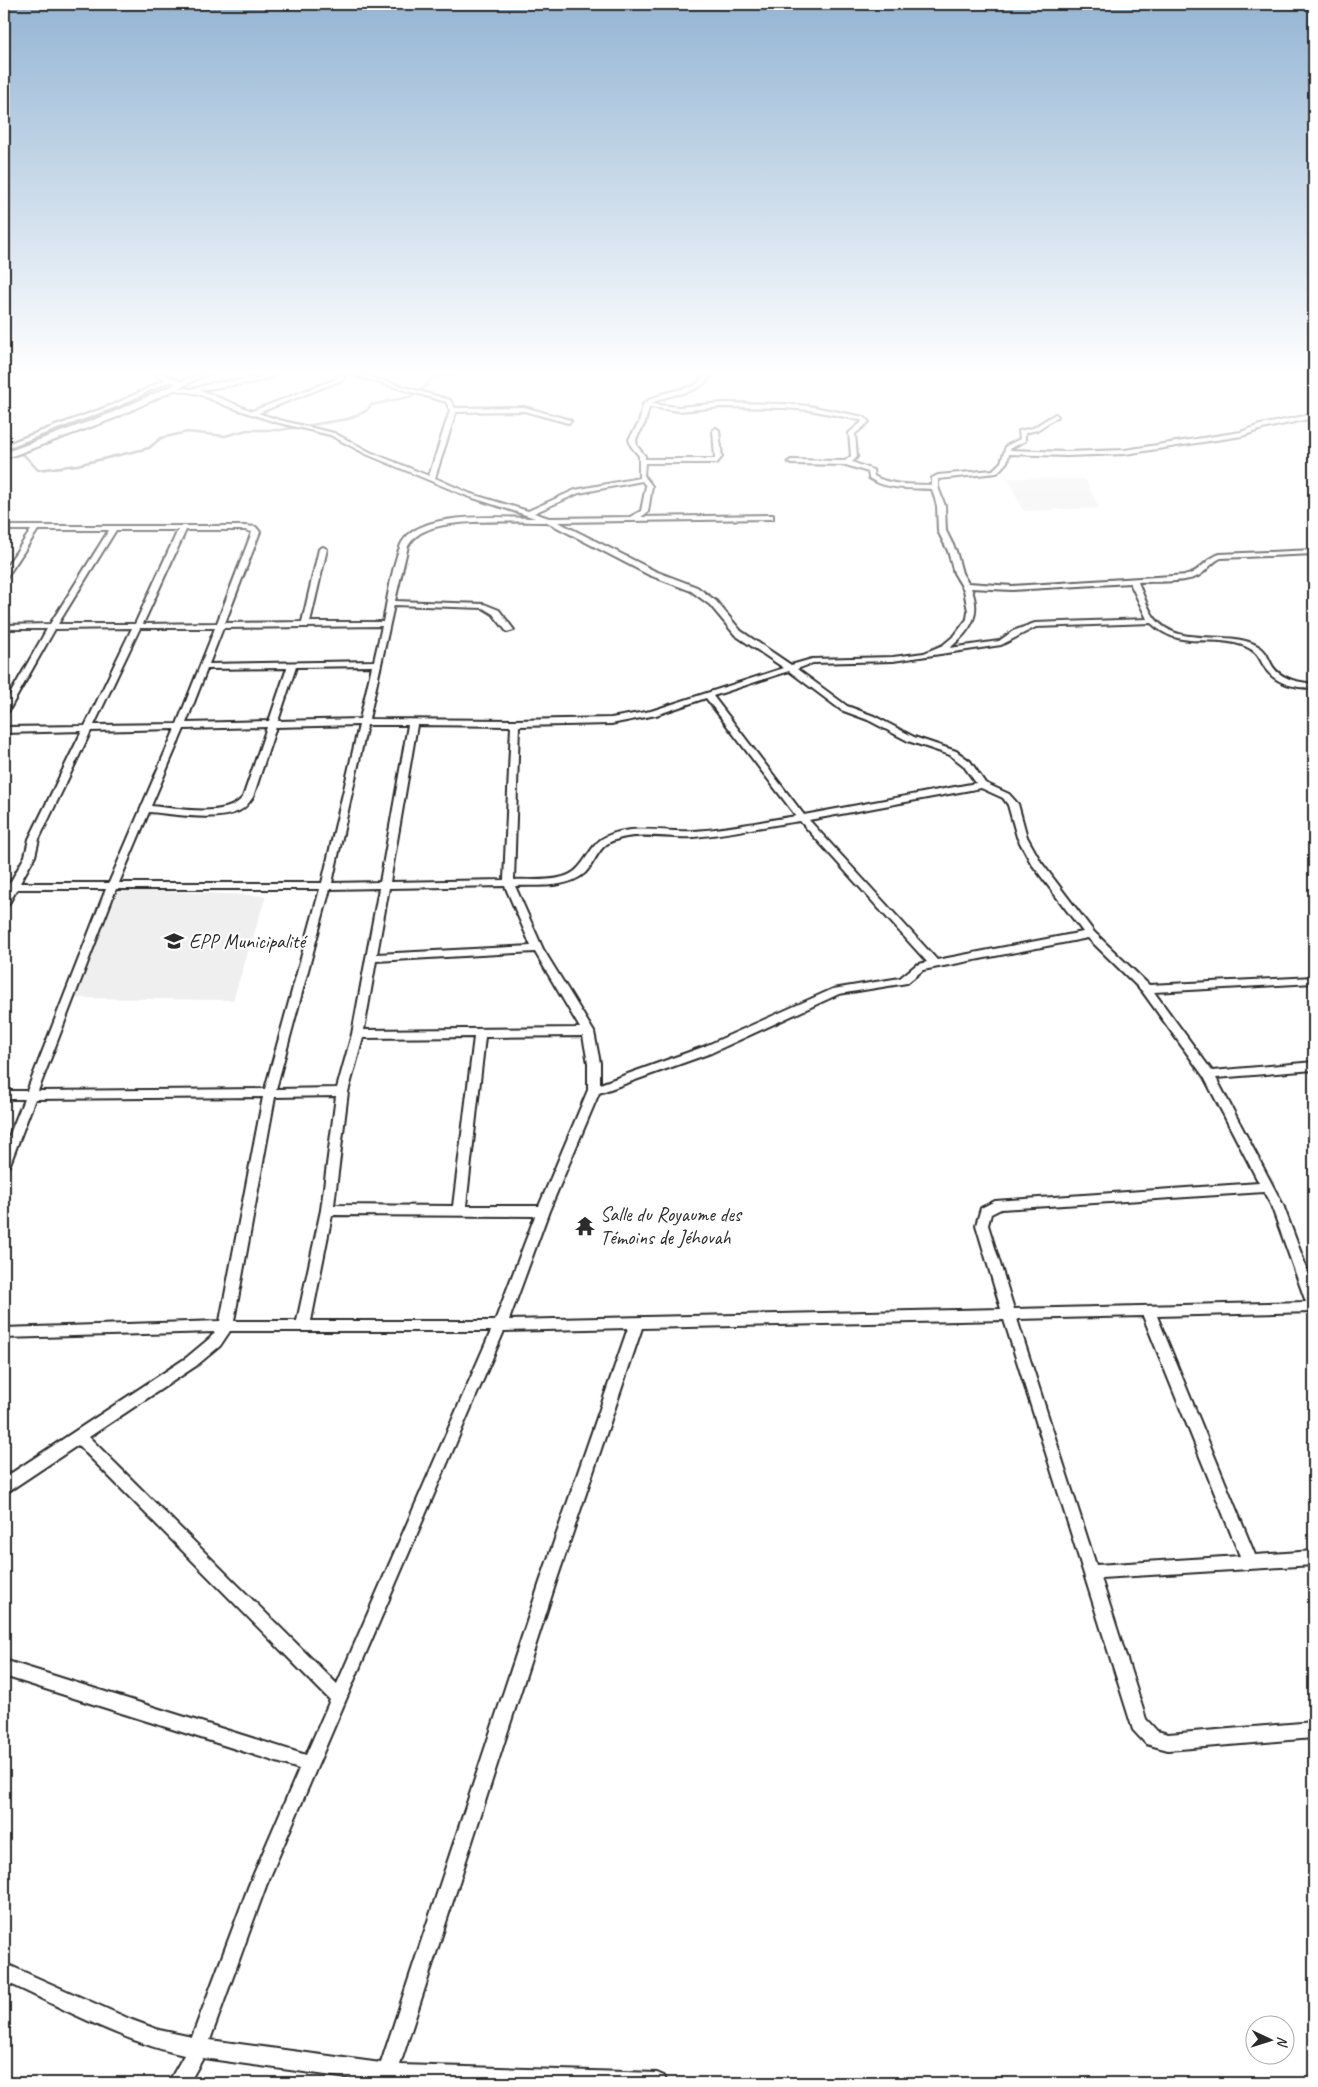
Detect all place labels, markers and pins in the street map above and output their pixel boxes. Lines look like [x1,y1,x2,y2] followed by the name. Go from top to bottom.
[189,929,308,954] place label: EPP Municipalité
[163,930,185,952] school or university icon: EPP Municipalité
[600,1202,743,1250] place label: Salle du Royaume des Témoins de Jéhovah
[574,1215,596,1237] temple icon: Salle du Royaume des Témoins de Jéhovah

